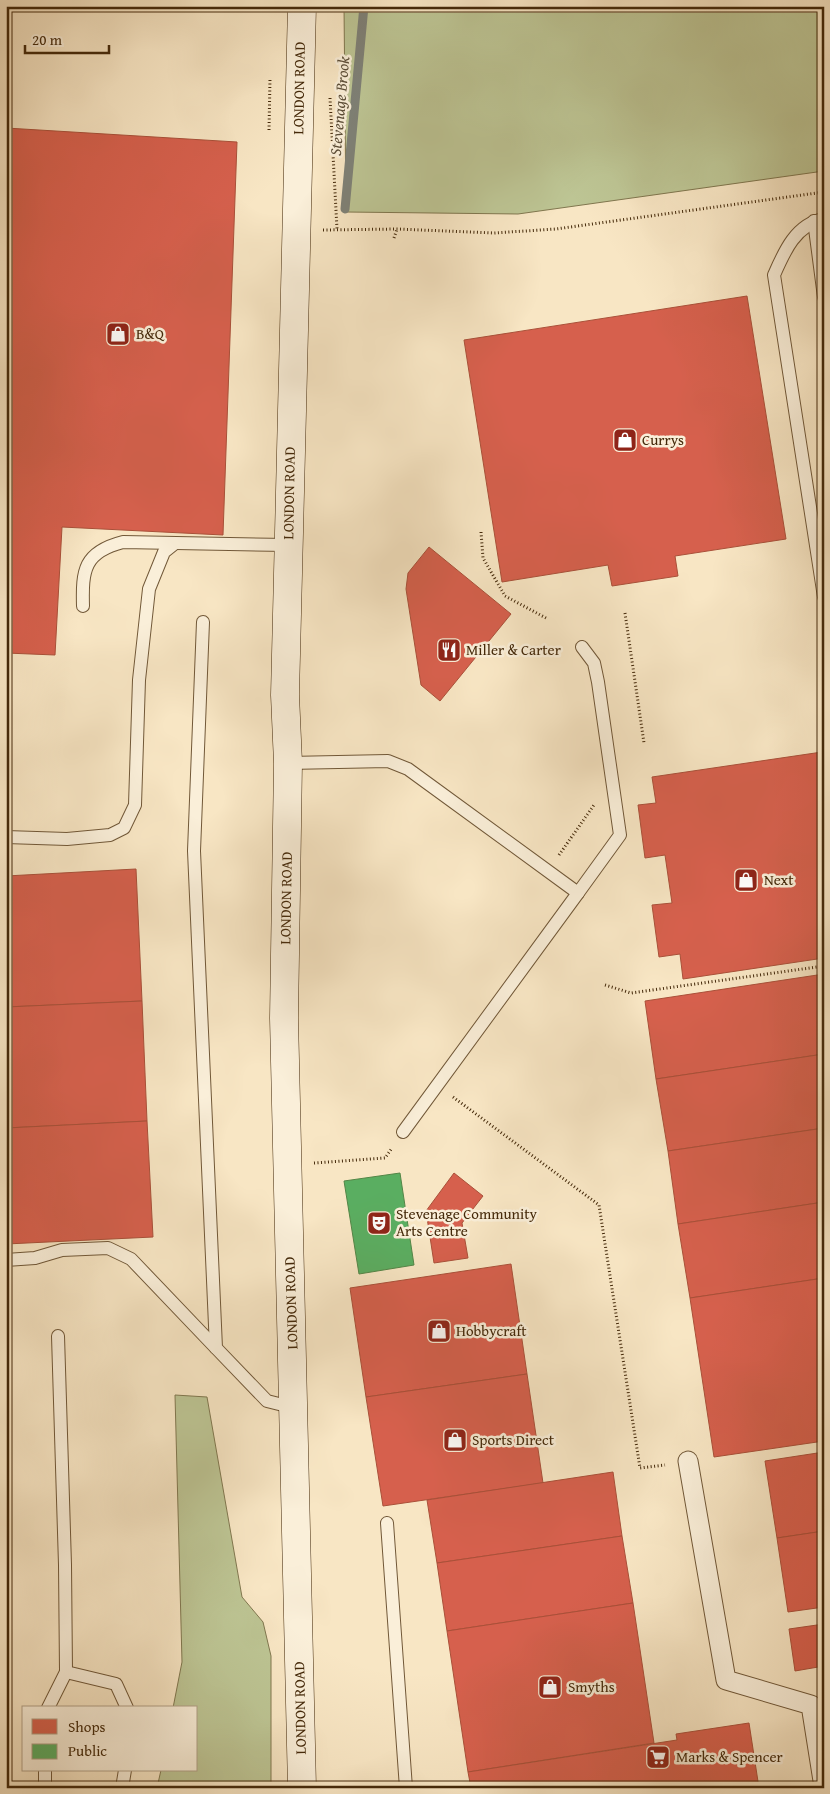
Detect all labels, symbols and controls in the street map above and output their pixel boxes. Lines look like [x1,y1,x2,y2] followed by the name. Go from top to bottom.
[25,22,109,54] scale bar
[32,29,63,50] text: 20 m
[287,41,310,135] street label: LONDON ROAD
[323,55,355,157] water label: Stevenage Brook
[105,321,131,347] shop icon: B&Q
[136,323,165,344] place label: B&Q
[612,427,638,453] shop icon: Currys
[642,429,684,450] place label: Currys
[277,446,300,540] street label: LONDON ROAD
[436,637,462,663] restaurant icon: Miller & Carter
[466,639,561,660] place label: Miller & Carter
[274,851,297,945] street label: LONDON ROAD
[733,867,759,893] shop icon: Next
[764,869,794,890] place label: Next
[396,1203,537,1241] place label: Stevenage Community Arts Centre
[366,1210,392,1236] theatre icon: Stevenage Community Arts Centre
[278,1256,303,1350] street label: LONDON ROAD
[426,1318,452,1344] shop icon: Hobbycraft
[456,1320,527,1341] place label: Hobbycraft
[442,1427,468,1453] shop icon: Sports Direct
[472,1429,555,1450] place label: Sports Direct
[288,1661,311,1755] street label: LONDON ROAD
[537,1674,563,1700] shop icon: Smyths
[568,1676,615,1697] place label: Smyths
[22,1706,198,1772] legend
[68,1716,105,1737] text: Shops
[68,1740,107,1761] text: Public
[645,1744,671,1770] supermarket icon: Marks & Spencer
[676,1746,783,1767] place label: Marks & Spencer

